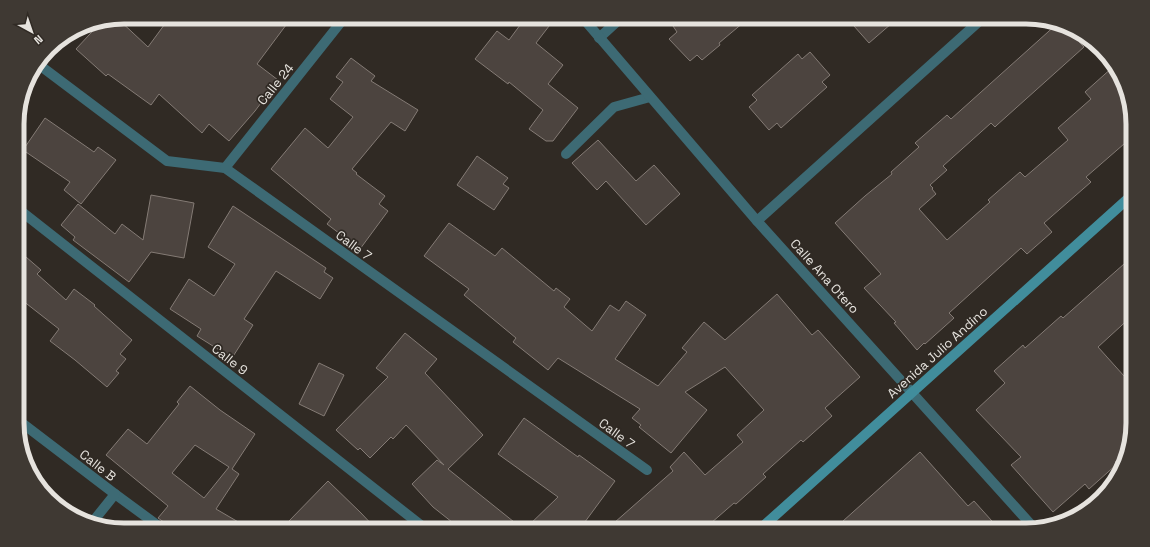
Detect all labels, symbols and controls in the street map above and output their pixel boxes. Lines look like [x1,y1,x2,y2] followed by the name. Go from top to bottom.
[12,12,52,52] north arrow
[31,32,46,47] text: N
[253,60,297,109] street label: Calle 24
[332,227,375,264] street label: Calle 7
[787,235,863,317] street label: Calle Ana Otero
[884,303,991,402] street label: Avenida Julio Andino
[208,340,251,379] street label: Calle 9
[595,415,638,452] street label: Calle 7
[76,446,119,485] street label: Calle B

